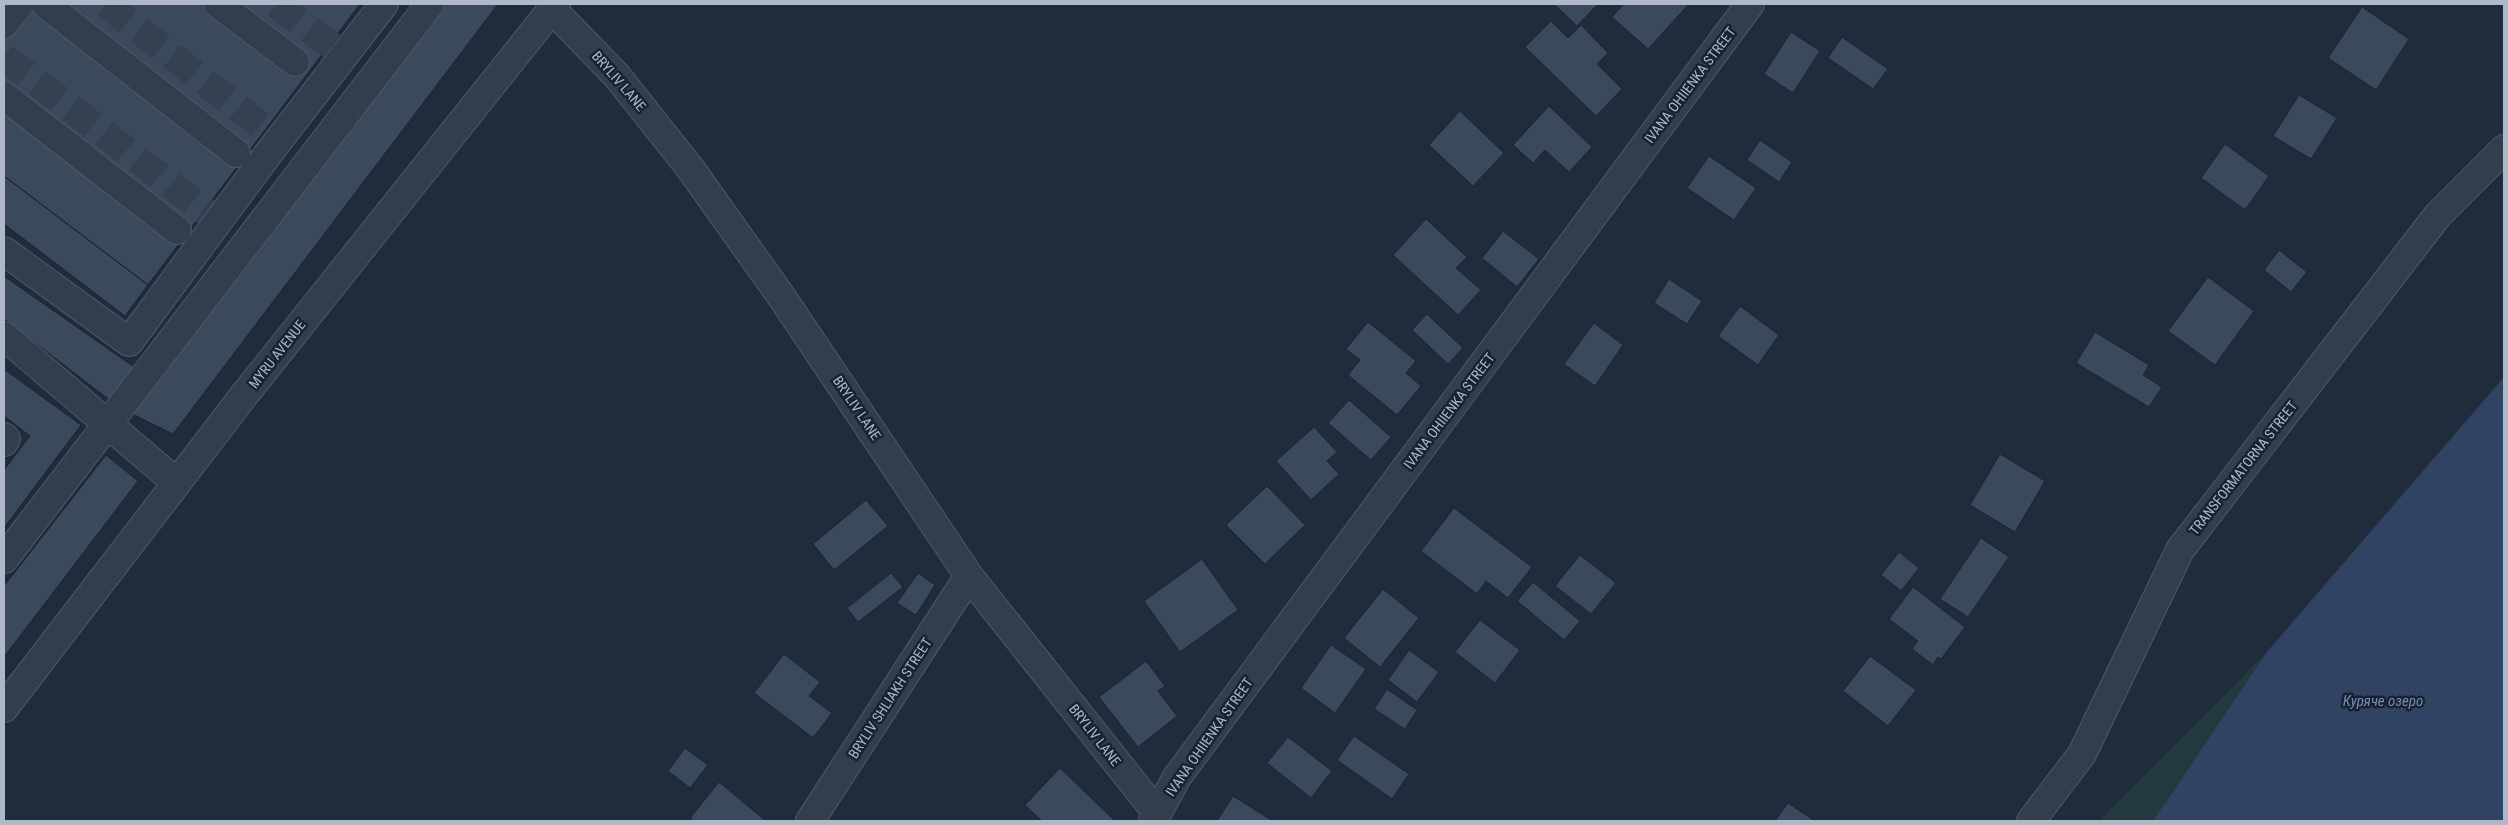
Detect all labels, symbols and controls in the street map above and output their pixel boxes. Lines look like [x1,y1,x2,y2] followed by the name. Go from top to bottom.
[1641,24,1739,146] street label: IVANA OHIIENKA STREET
[589,48,649,114] street label: BRYLIV LANE
[245,317,309,391] street label: MYRU AVENUE
[1400,350,1498,472] street label: IVANA OHIIENKA STREET
[830,373,884,443] street label: BRYLIV LANE
[2186,398,2300,538] street label: TRANSFORMATORNA STREET
[845,635,935,761] street label: BRYLIV SHLIAKH STREET
[1162,675,1256,799] street label: IVANA OHIIENKA STREET
[2343,692,2423,710] water label: Куряче озеро
[1066,701,1124,769] street label: BRYLIV LANE

